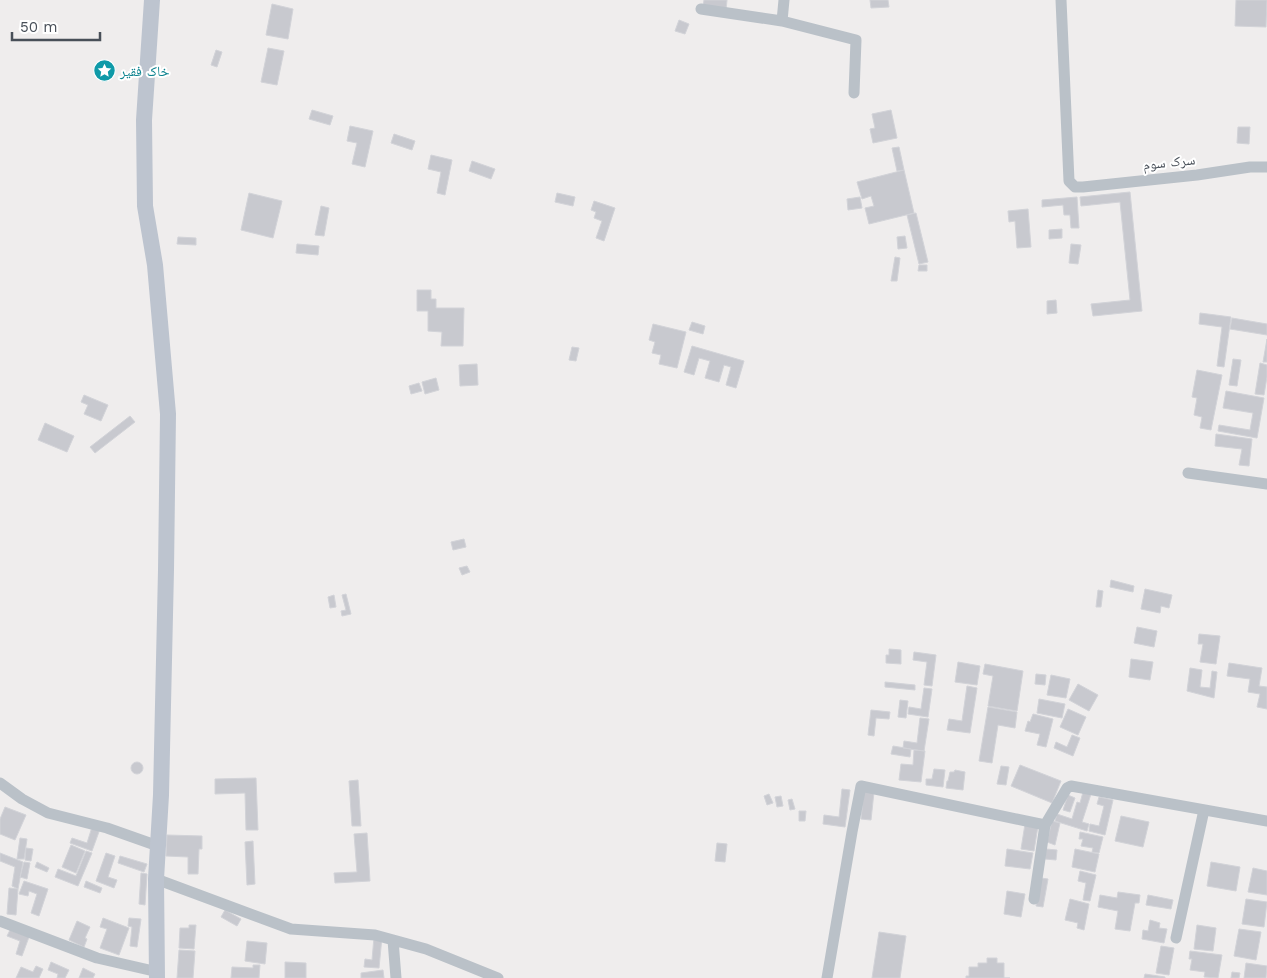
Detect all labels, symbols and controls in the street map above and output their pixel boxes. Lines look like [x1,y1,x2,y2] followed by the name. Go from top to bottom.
[12,10,100,42] scale bar
[20,18,57,36] text: 50 m
[92,59,116,83] place icon: خاک فقیر
[119,63,169,80] place label: خاک فقیر
[1142,151,1196,175] street label: سرک سوم

